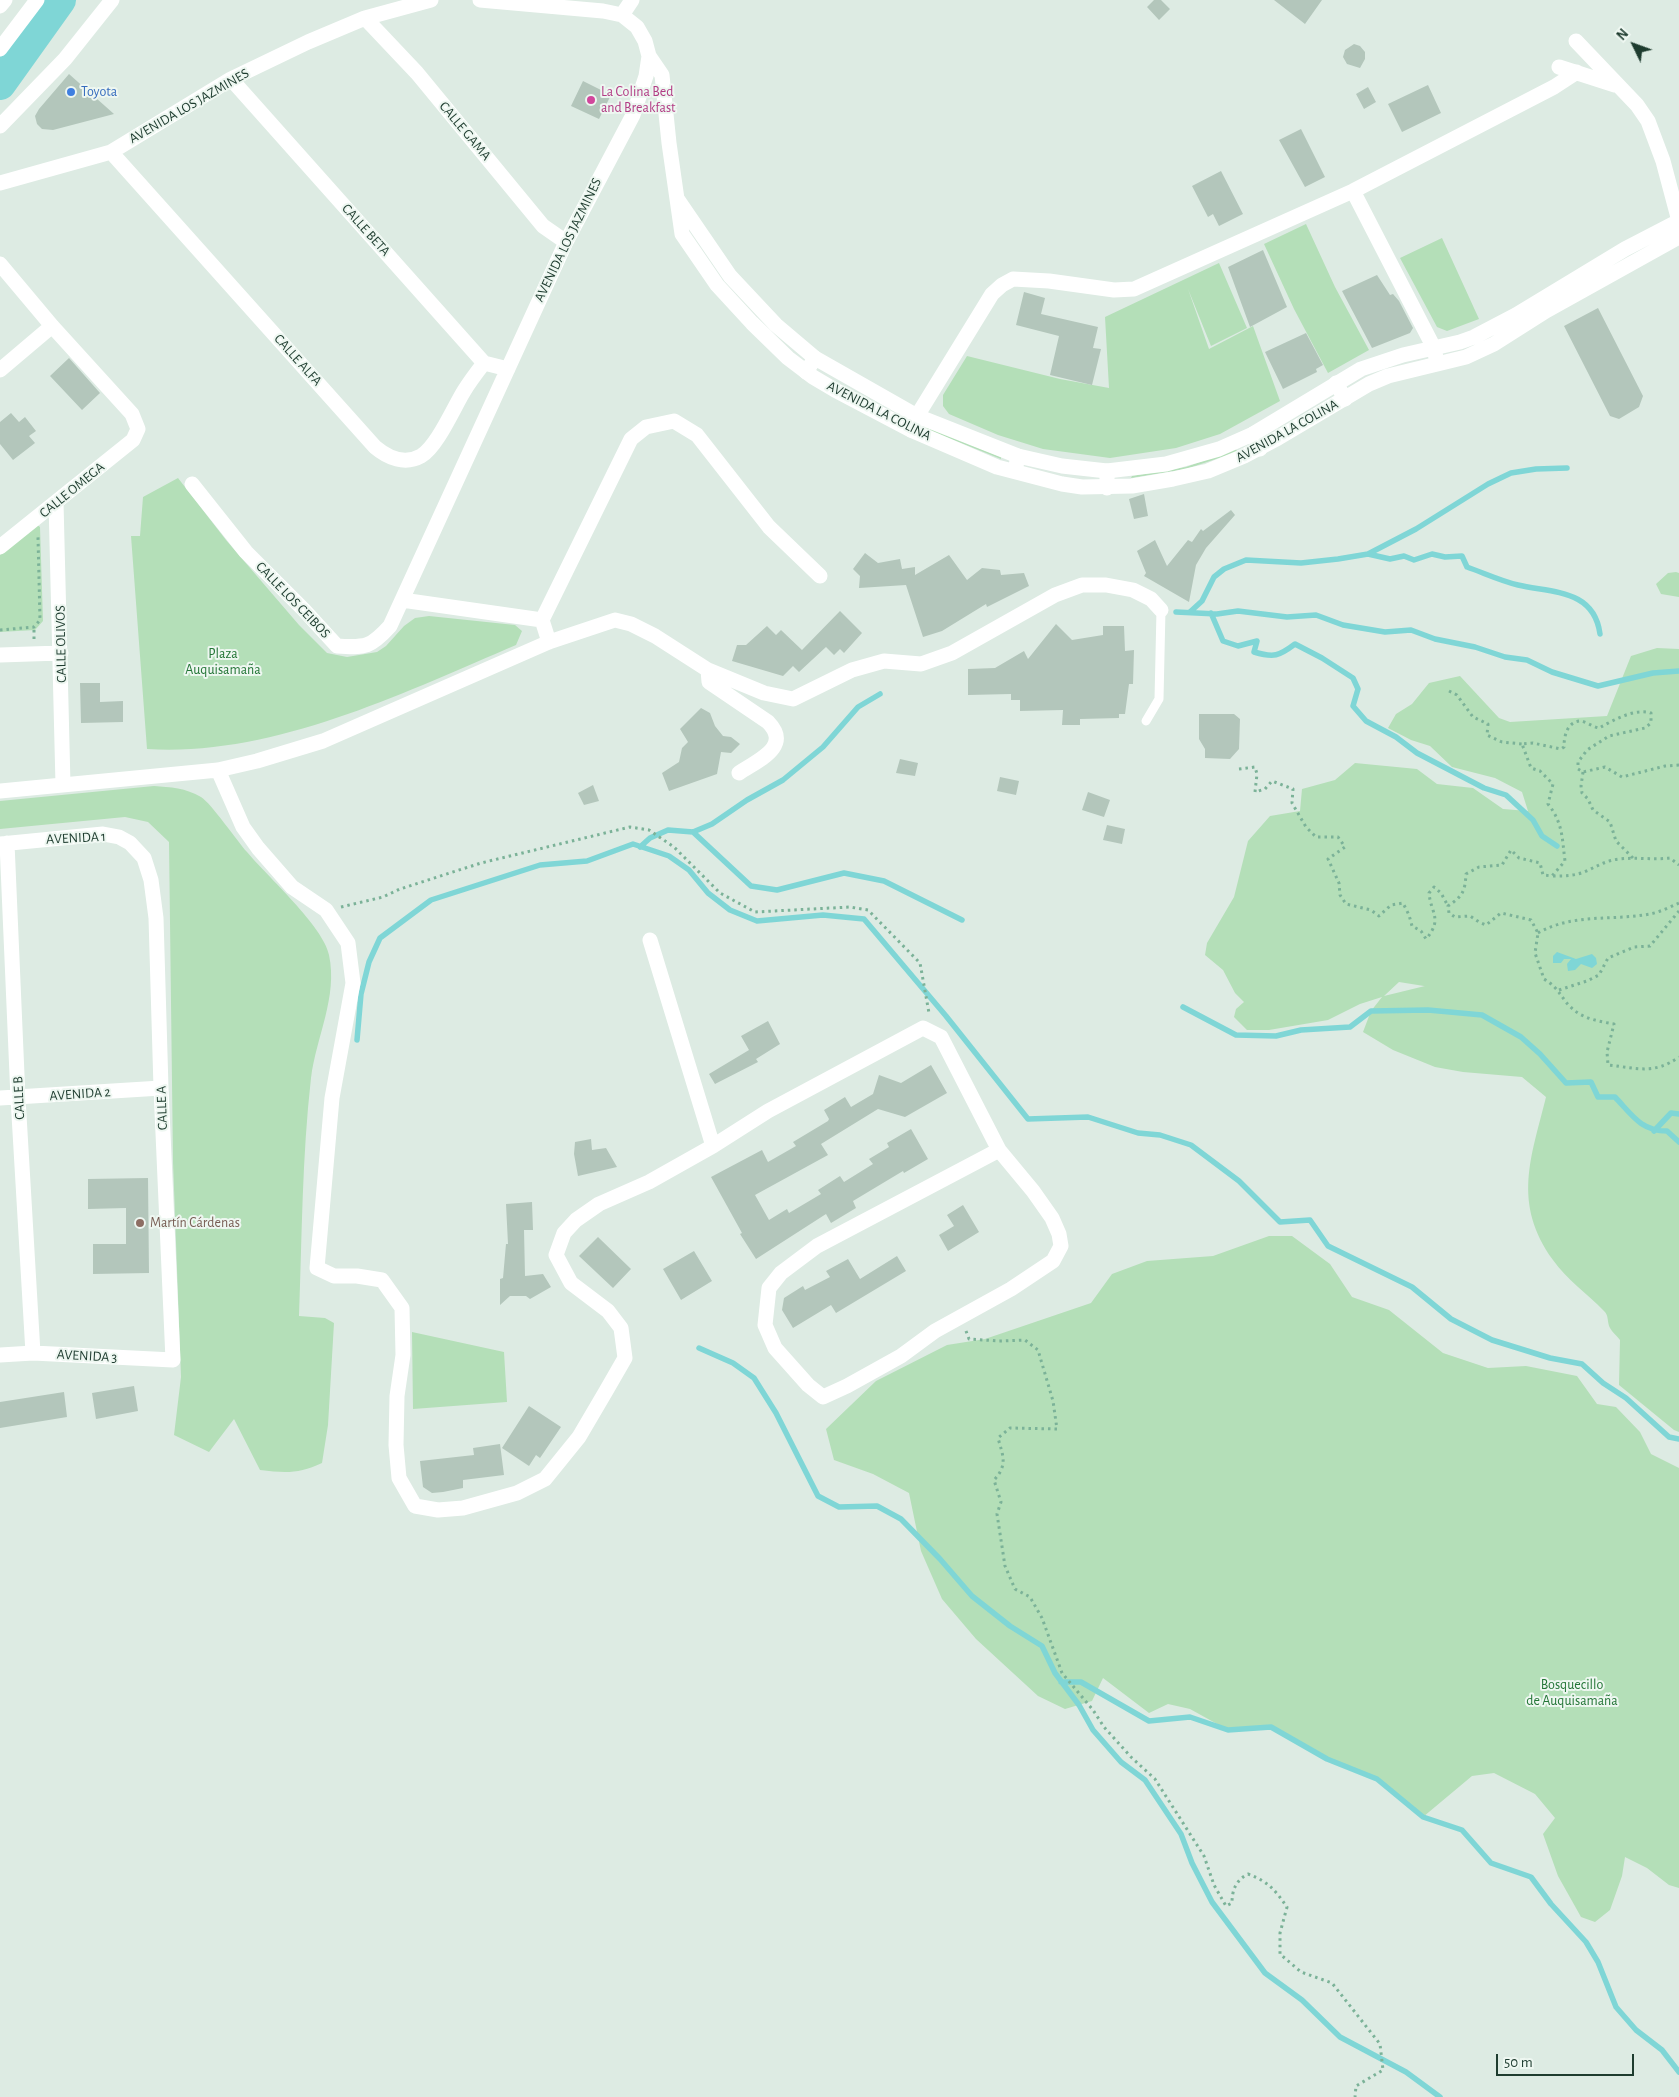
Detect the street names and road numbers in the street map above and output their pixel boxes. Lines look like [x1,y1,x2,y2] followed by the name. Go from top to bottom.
[126,65,252,147] street label: AVENIDA LOS JAZMINES
[436,98,494,164] street label: CALLE GAMA
[531,175,605,305] street label: AVENIDA LOS JAZMINES
[338,200,394,260] street label: CALLE BETA
[270,331,326,389] street label: CALLE ALFA
[824,378,934,444] street label: AVENIDA LA COLINA
[1233,396,1341,466] street label: AVENIDA LA COLINA
[36,459,108,521] street label: CALLE OMEGA
[252,558,334,642] street label: CALLE LOS CEIBOS
[52,605,70,683] street label: CALLE OLIVOS
[46,828,106,848] street label: AVENIDA 1
[9,1076,29,1120] street label: CALLE B
[49,1083,111,1105] street label: AVENIDA 2
[153,1086,171,1130] street label: CALLE A
[56,1346,118,1366] street label: AVENIDA 3

